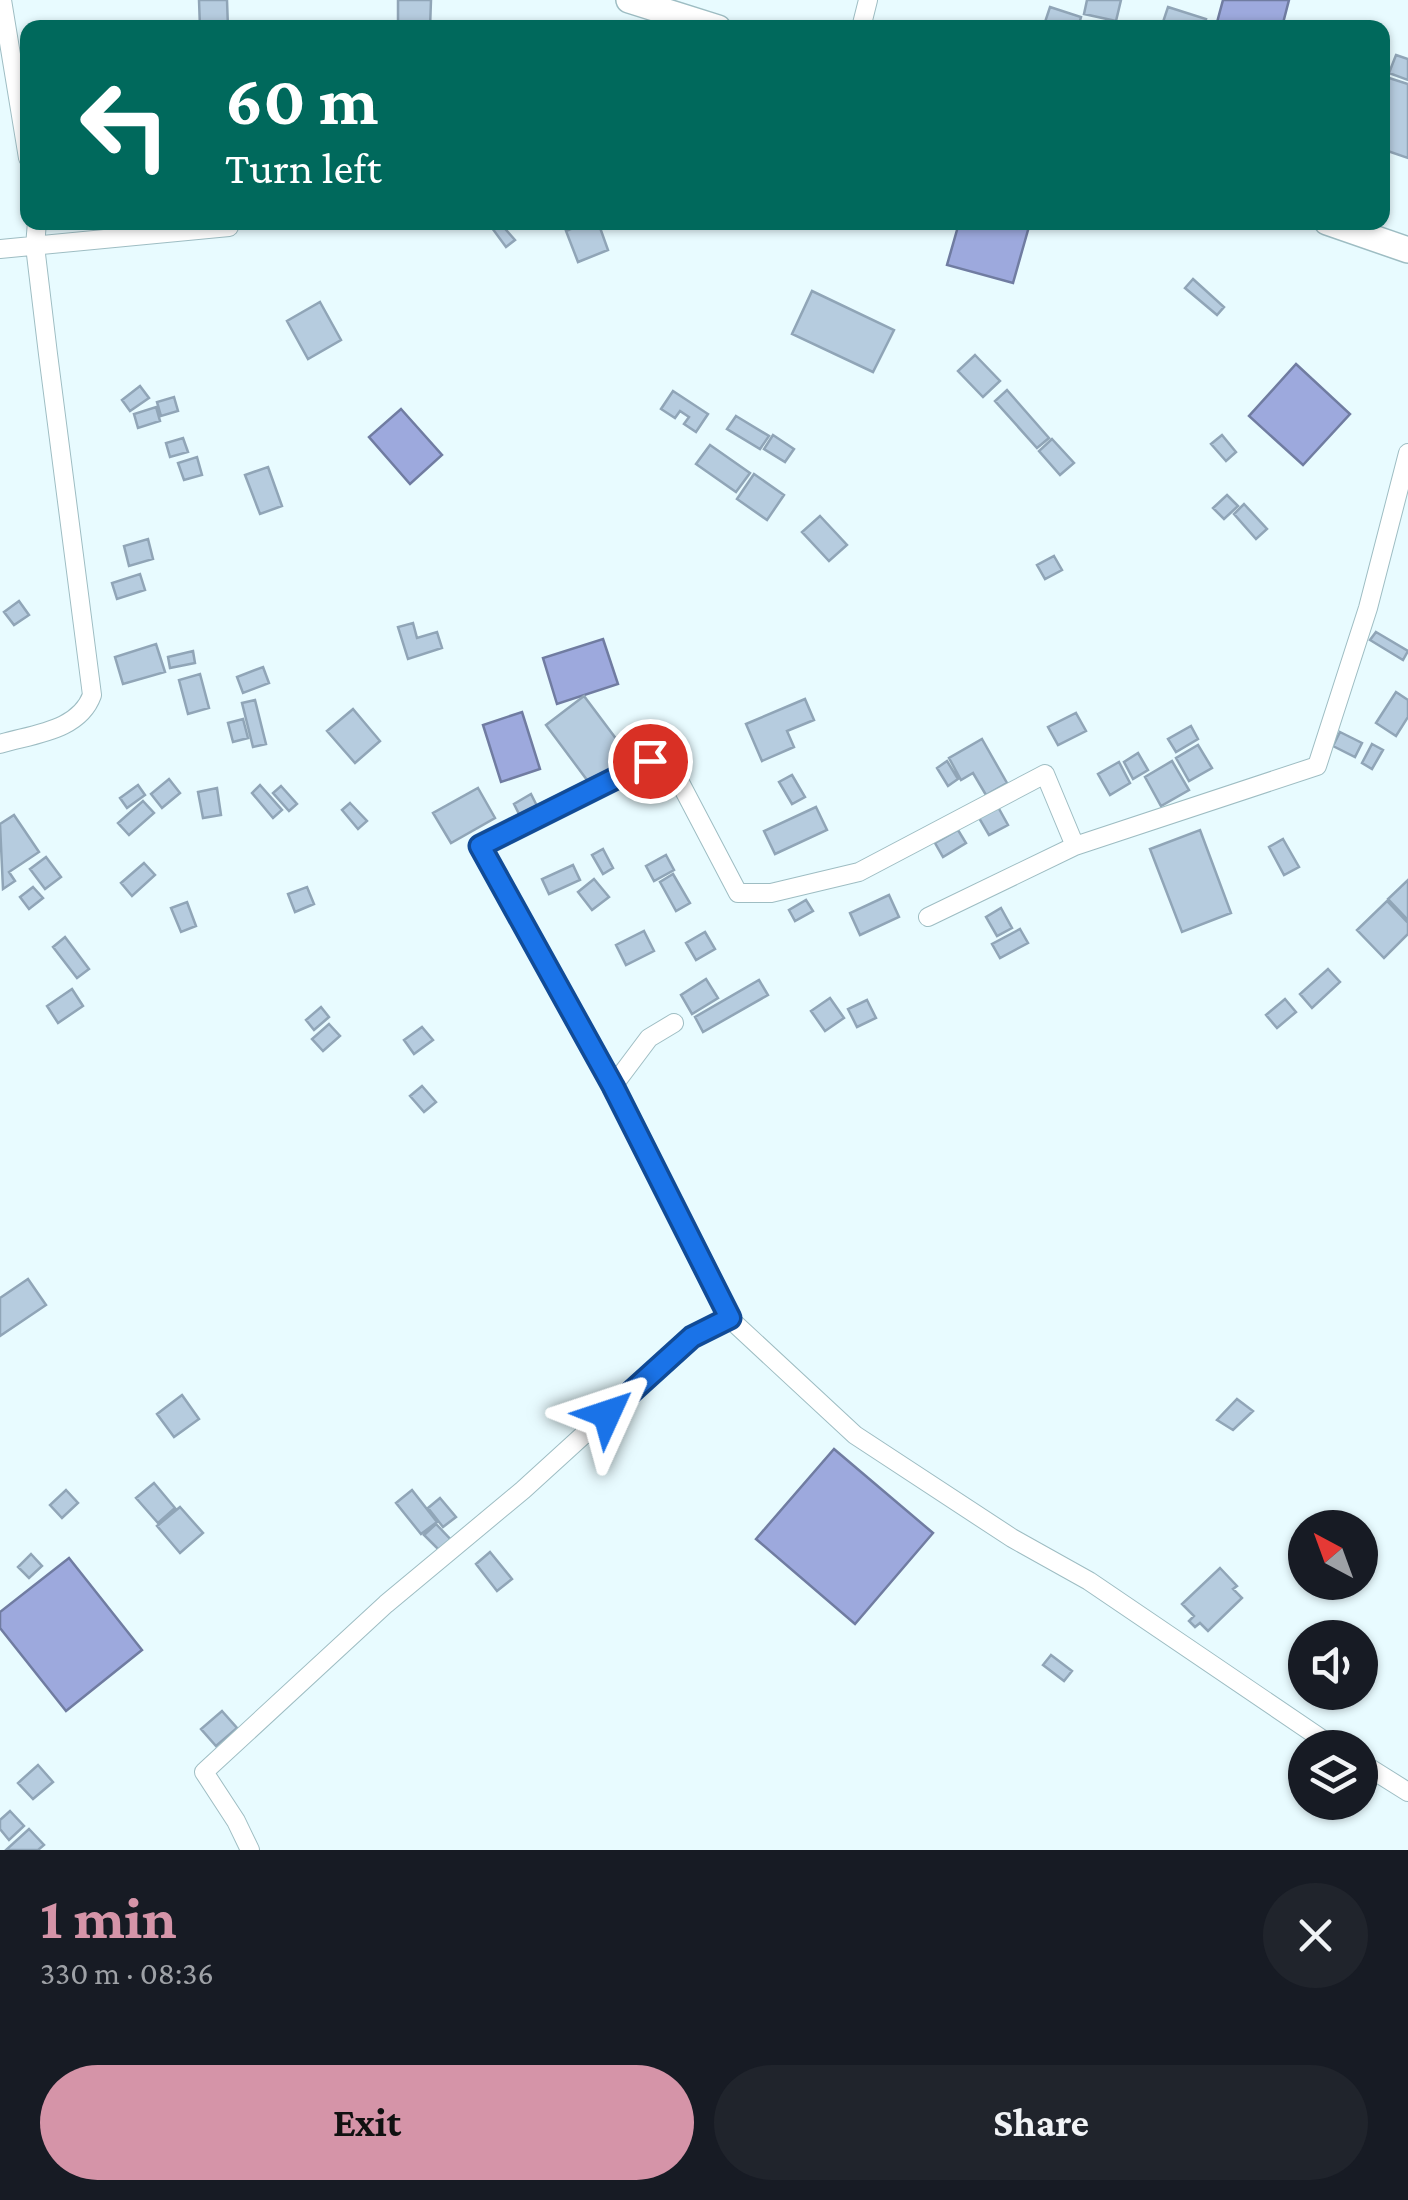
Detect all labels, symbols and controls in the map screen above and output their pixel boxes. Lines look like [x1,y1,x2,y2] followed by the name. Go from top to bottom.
[60,60,190,190] icon: left
[225,61,378,139] text: 60 m
[225,143,382,193] text: Turn left
[608,719,693,804] pin
[623,734,678,789] icon: arrive
[555,1362,659,1466] position arrow
[1288,1510,1378,1600] north arrow
[1288,1510,1378,1820] map controls
[1288,1620,1378,1710] button: sound
[1288,1730,1378,1820] button: layers
[1263,1883,1368,1988] button: close
[40,1884,177,1951] text: 1 min
[40,1955,214,1991] text: 330 m · 08:36
[40,2065,694,2180] button: Exit
[714,2065,1368,2180] button: Share

